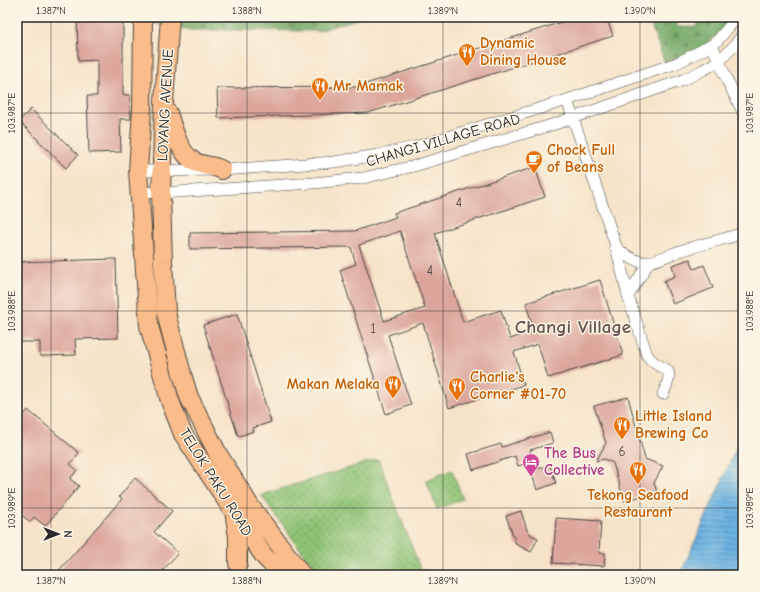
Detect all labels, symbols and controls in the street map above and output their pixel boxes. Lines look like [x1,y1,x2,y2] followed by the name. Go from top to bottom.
[36,5,66,17] text: 1.387°N
[232,5,262,17] text: 1.388°N
[428,5,458,17] text: 1.389°N
[625,5,656,17] text: 1.390°N
[480,34,566,69] place label: Dynamic Dining House
[457,42,477,67] restaurant icon: Dynamic Dining House
[153,48,177,162] street label: LOYANG AVENUE
[310,76,330,101] restaurant icon: Mr Mamak
[333,77,404,95] place label: Mr Mamak
[6,93,18,133] text: 103.987°E
[744,93,756,133] text: 103.987°E
[364,109,522,171] street label: CHANGI VILLAGE ROAD
[547,141,615,176] place label: Chock Full of Beans
[524,149,544,174] cafe icon: Chock Full of Beans
[456,195,462,210] house number: 4
[427,263,433,278] house number: 4
[6,291,18,331] text: 103.988°E
[744,291,756,331] text: 103.988°E
[515,316,631,338] district label: Changi Village
[370,321,376,336] house number: 1
[470,368,566,403] place label: Charlie's Corner #01-70
[383,374,403,399] restaurant icon: Makan Melaka
[287,375,380,393] place label: Makan Melaka
[447,376,467,401] restaurant icon: Charlie's Corner #01-70
[635,407,712,442] place label: Little Island Brewing Co
[612,415,632,440] restaurant icon: Little Island Brewing Co
[176,425,256,539] street label: TELOK PAKU ROAD
[544,444,604,479] place label: The Bus Collective
[618,444,626,459] house number: 6
[521,452,541,477] hotel icon: The Bus Collective
[628,460,648,485] restaurant icon: Tekong Seafood Restaurant
[587,486,689,521] place label: Tekong Seafood Restaurant
[6,488,18,528] text: 103.989°E
[744,488,756,528] text: 103.989°E
[38,514,78,554] north arrow
[61,530,74,538] text: N
[36,575,66,587] text: 1.387°N
[232,575,262,587] text: 1.388°N
[428,575,458,587] text: 1.389°N
[625,575,656,587] text: 1.390°N

